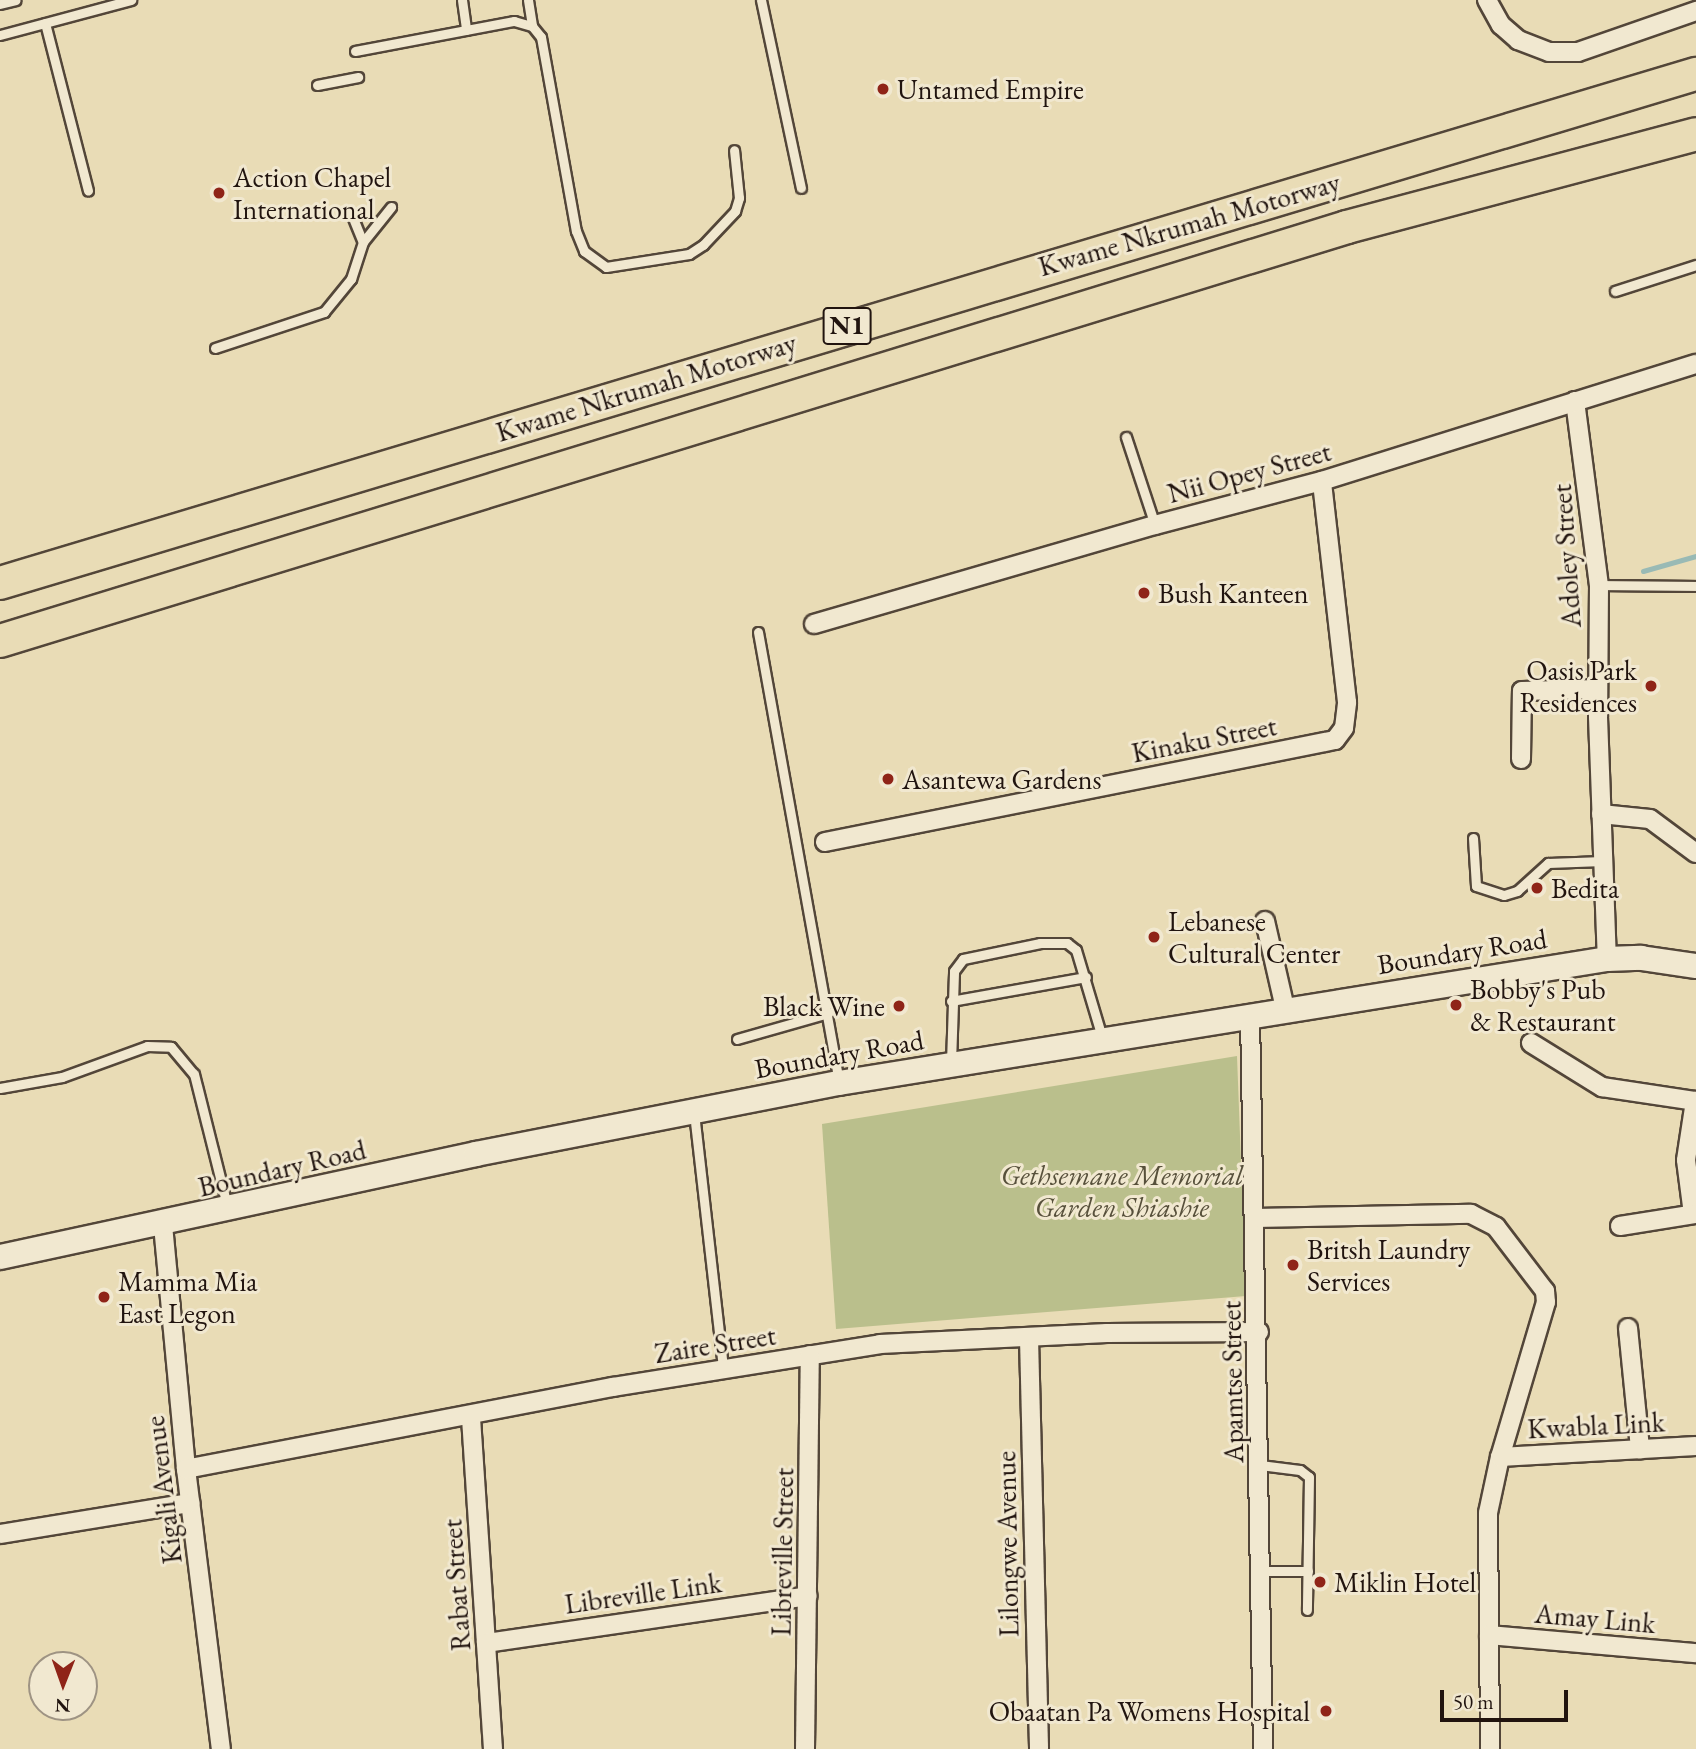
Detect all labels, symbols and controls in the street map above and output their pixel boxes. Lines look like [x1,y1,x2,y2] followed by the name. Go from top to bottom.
[897,72,1084,106] place label: Untamed Empire
[875,81,891,97] marker: Untamed Empire
[233,160,391,226] place label: Action Chapel International
[1034,165,1344,283] street label: Kwame Nkrumah Motorway
[211,185,227,201] marker: Action Chapel International
[822,304,872,348] road number: N1
[492,325,800,449] street label: Kwame Nkrumah Motorway
[1164,434,1334,510] street label: Nii Opey Street
[1544,483,1588,629] street label: Adoley Street
[1158,576,1308,610] place label: Bush Kanteen
[1136,585,1152,601] marker: Bush Kanteen
[1520,653,1637,719] place label: Oasis Park Residences
[1643,678,1659,694] marker: Oasis Park Residences
[1129,708,1279,770] street label: Kinaku Street
[902,762,1101,796] place label: Asantewa Gardens
[880,771,896,787] marker: Asantewa Gardens
[1551,871,1619,905] place label: Bedita
[1529,880,1545,896] marker: Bedita
[1168,904,1340,970] place label: Lebanese Cultural Center
[1375,921,1549,981] street label: Boundary Road
[1146,929,1162,945] marker: Lebanese Cultural Center
[1470,972,1616,1038] place label: Bobby's Pub & Restaurant
[763,989,885,1023] place label: Black Wine
[1448,997,1464,1013] marker: Bobby's Pub & Restaurant
[891,998,907,1014] marker: Black Wine
[752,1023,926,1085] street label: Boundary Road
[195,1132,369,1204] street label: Boundary Road
[1001,1158,1243,1224] park label: Gethsemane Memorial Garden Shiashie
[1307,1232,1470,1298] place label: Britsh Laundry Services
[1285,1257,1301,1273] marker: Britsh Laundry Services
[118,1264,257,1330] place label: Mamma Mia East Legon
[96,1289,112,1305] marker: Mamma Mia East Legon
[1214,1301,1250,1463] street label: Apamtse Street
[652,1318,778,1370] street label: Zaire Street
[1526,1405,1666,1445] street label: Kwabla Link
[137,1414,189,1566] street label: Kigali Avenue
[989,1451,1025,1637] street label: Lilongwe Avenue
[764,1467,800,1637] street label: Libreville Street
[435,1518,477,1652] street label: Rabat Street
[562,1565,724,1621] street label: Libreville Link
[1334,1565,1476,1599] place label: Miklin Hotel
[1312,1574,1328,1590] marker: Miklin Hotel
[1533,1596,1657,1640] street label: Amay Link
[28,1651,98,1721] north arrow
[1444,1676,1572,1720] scale bar
[1453,1688,1494,1715] text: 50 m
[55,1693,71,1718] text: N
[989,1694,1310,1728] place label: Obaatan Pa Womens Hospital
[1316,1701,1336,1721] marker: Obaatan Pa Womens Hospital

